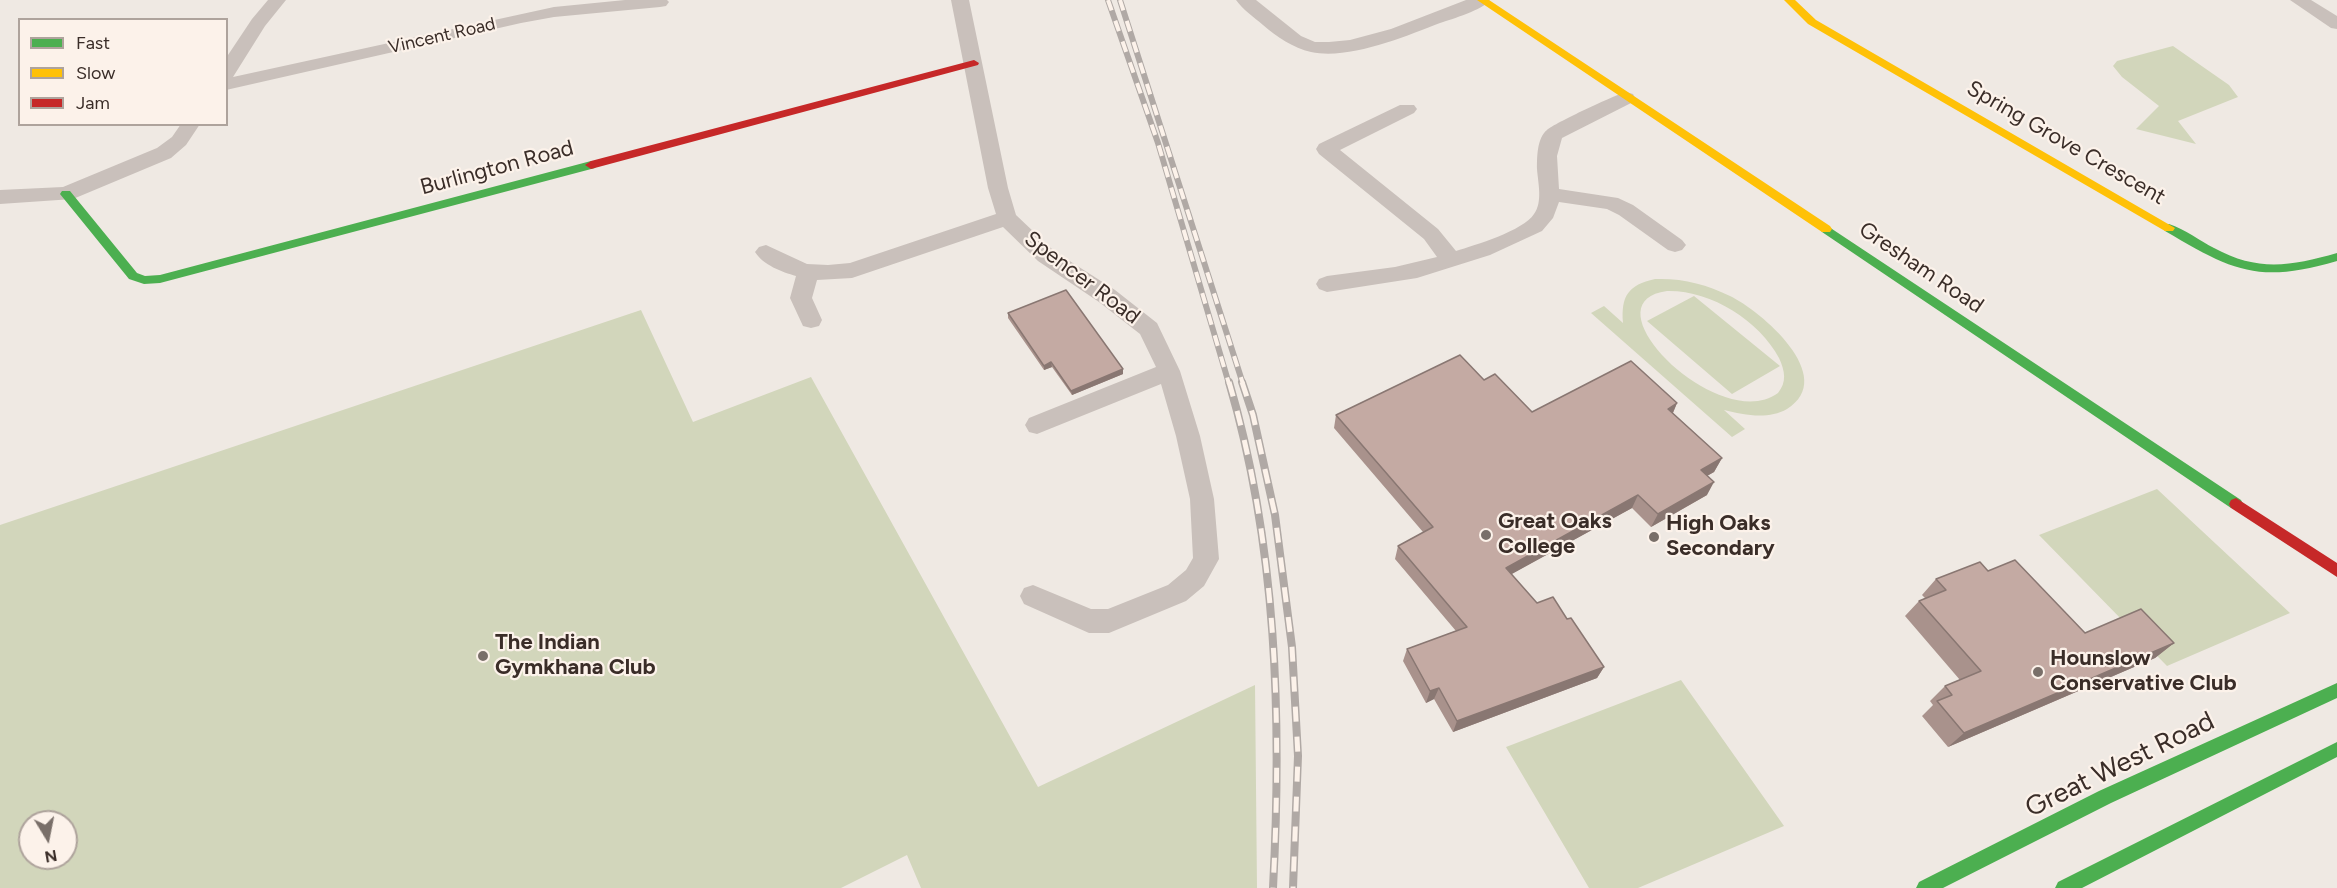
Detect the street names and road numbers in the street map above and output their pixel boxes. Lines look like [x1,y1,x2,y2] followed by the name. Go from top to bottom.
[386,13,498,59] street label: Vincent Road
[1962,75,2170,211] street label: Spring Grove Crescent
[417,135,577,201] street label: Burlington Road
[1854,217,1988,319] street label: Gresham Road
[1019,226,1145,330] street label: Spencer Road
[2020,705,2220,825] street label: Great West Road

